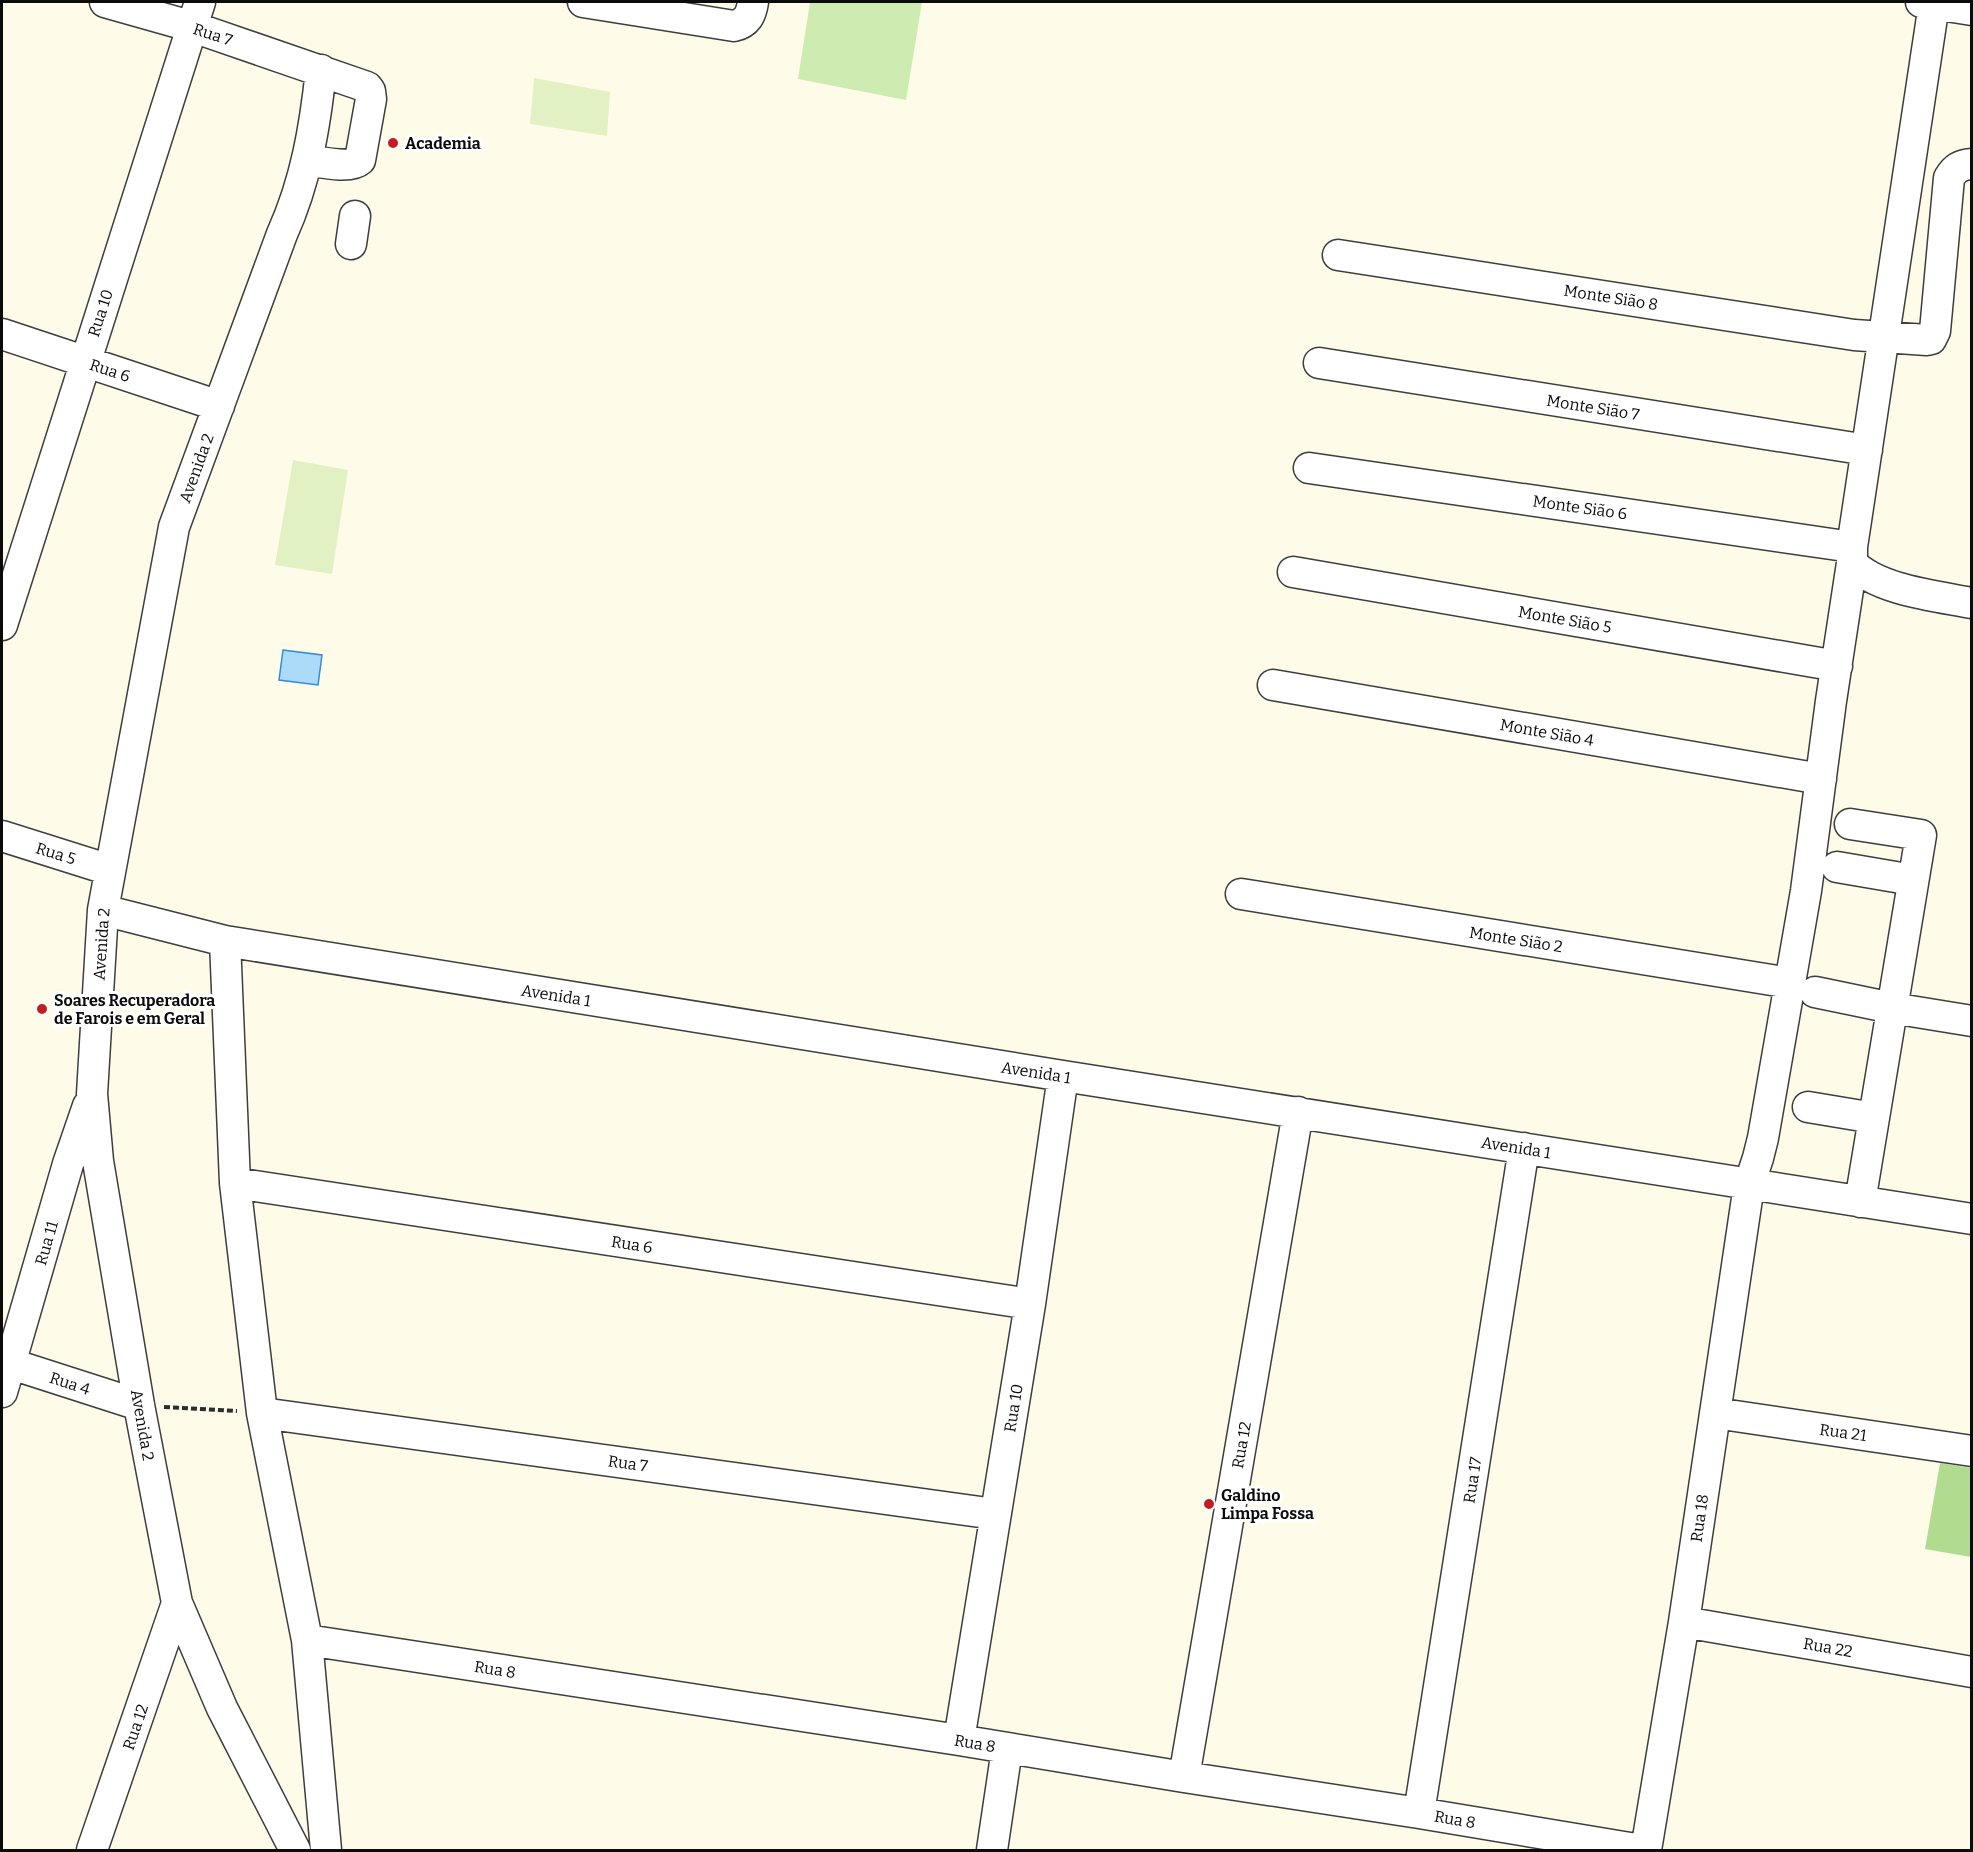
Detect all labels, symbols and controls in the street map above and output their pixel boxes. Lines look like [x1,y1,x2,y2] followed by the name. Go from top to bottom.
[191,19,235,50] street label: Rua 7
[405,134,481,153] place label: Academia
[386,136,400,150] marker: Academia
[1562,281,1659,314] street label: Monte Sião 8
[84,287,117,339] street label: Rua 10
[87,355,133,386] street label: Rua 6
[1545,391,1641,424] street label: Monte Sião 7
[175,431,218,505] street label: Avenida 2
[1532,491,1628,524] street label: Monte Sião 6
[1517,602,1613,637] street label: Monte Sião 5
[1498,715,1596,750] street label: Monte Sião 4
[34,838,78,869] street label: Rua 5
[90,907,113,981] street label: Avenida 2
[1468,923,1564,956] street label: Monte Sião 2
[520,981,593,1010] street label: Avenida 1
[54,991,215,1028] place label: Soares Recuperadora de Farois e em Geral
[35,1002,49,1016] marker: Soares Recuperadora de Farois e em Geral
[1000,1058,1073,1087] street label: Avenida 1
[1480,1133,1553,1162] street label: Avenida 1
[31,1218,62,1267] street label: Rua 11
[610,1232,654,1257] street label: Rua 6
[47,1368,93,1399] street label: Rua 4
[1000,1382,1027,1434] street label: Rua 10
[127,1388,158,1462] street label: Avenida 2
[1228,1420,1255,1470] street label: Rua 12
[1818,1420,1868,1445] street label: Rua 21
[607,1451,649,1476] street label: Rua 7
[1459,1456,1486,1505] street label: Rua 17
[1221,1486,1314,1523] place label: Galdino Limpa Fossa
[1687,1493,1712,1543] street label: Rua 18
[1202,1497,1216,1511] marker: Galdino Limpa Fossa
[1802,1634,1854,1661] street label: Rua 22
[473,1657,517,1682] street label: Rua 8
[119,1702,152,1753] street label: Rua 12
[953,1731,997,1756] street label: Rua 8
[1433,1807,1477,1832] street label: Rua 8

